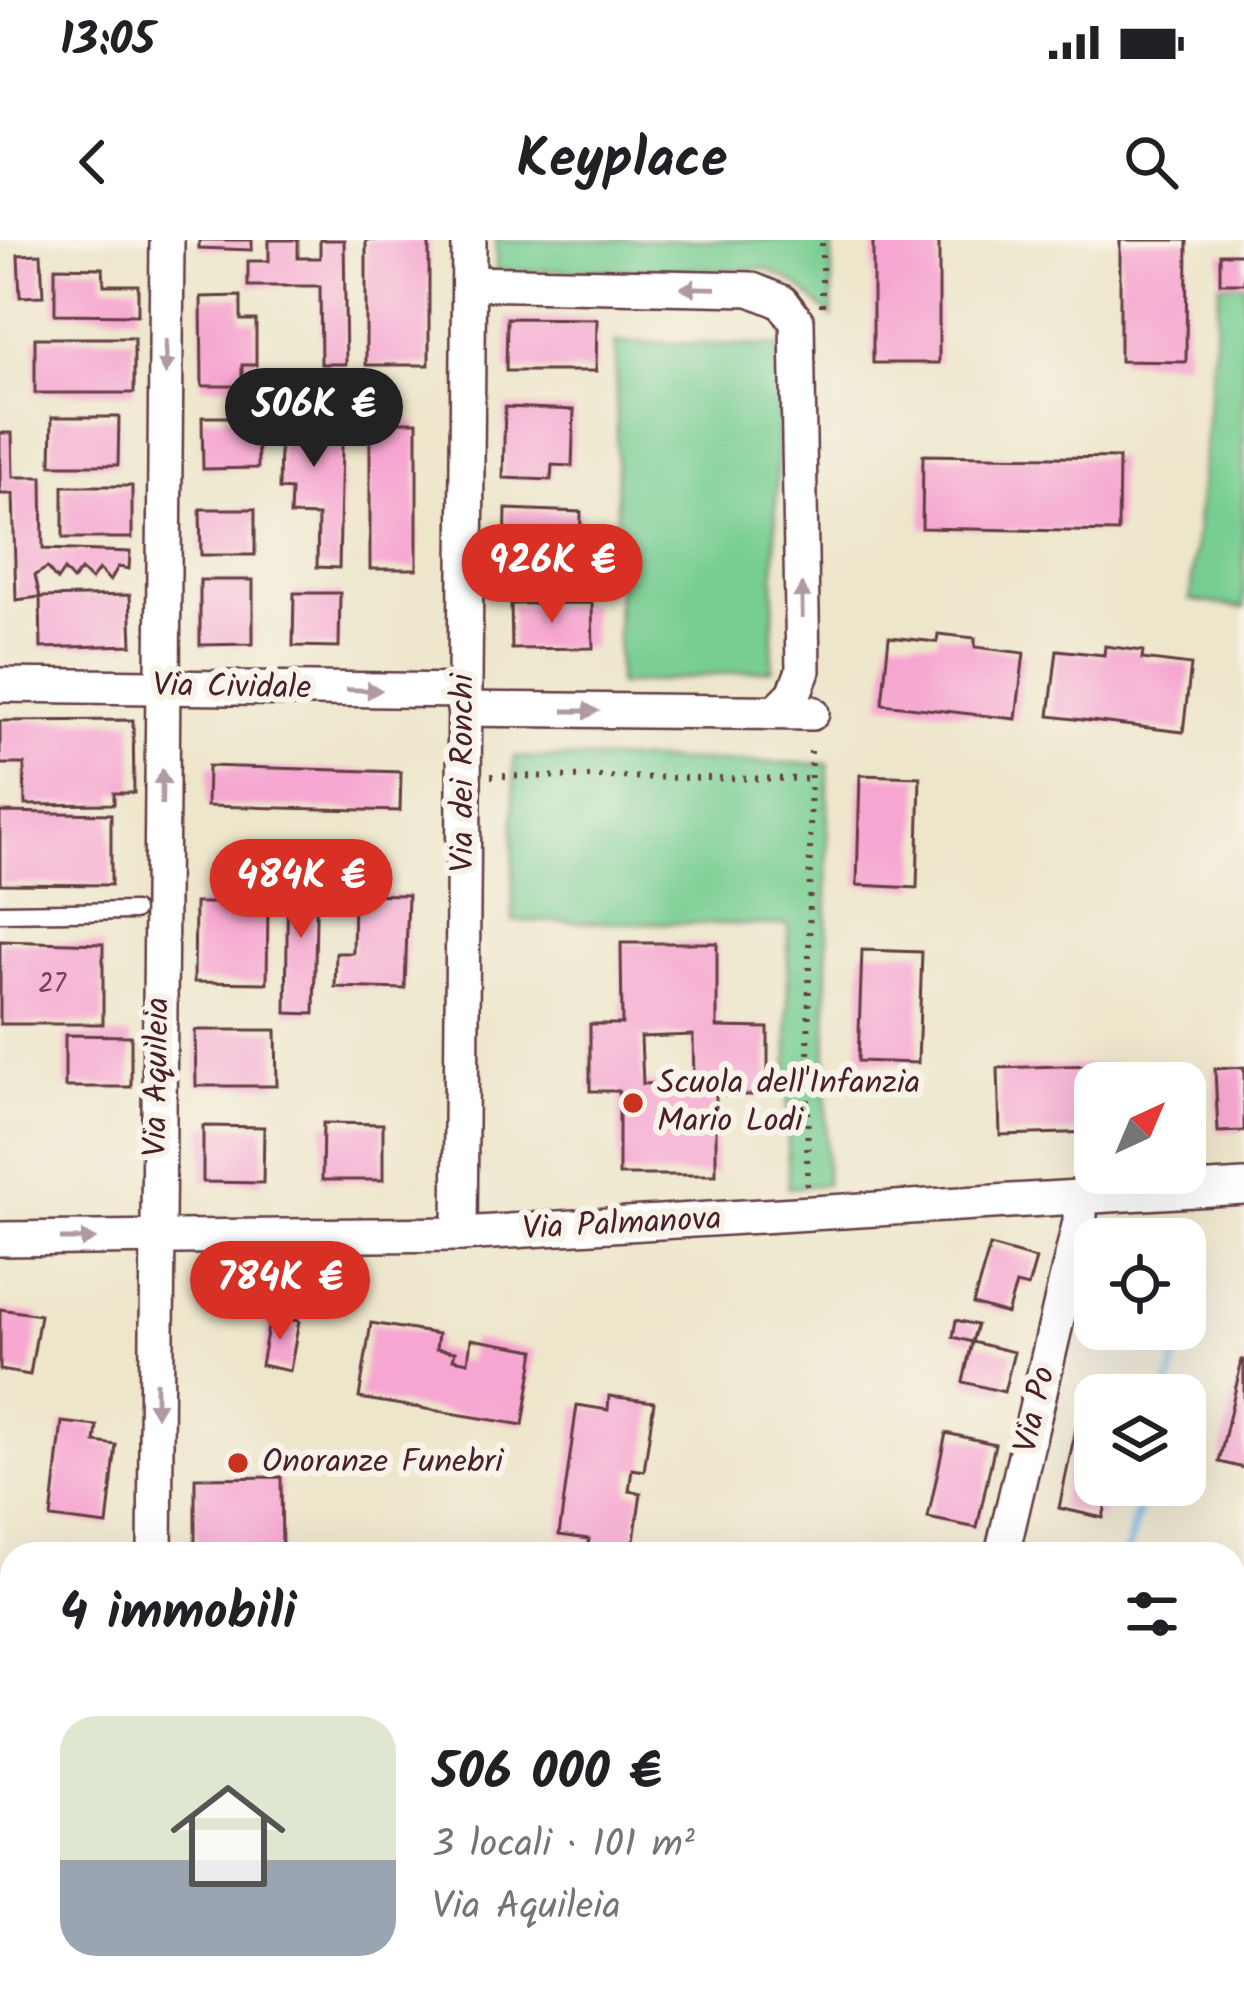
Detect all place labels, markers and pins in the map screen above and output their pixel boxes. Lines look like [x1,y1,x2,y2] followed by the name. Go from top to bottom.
[216,368,412,470] pin: 506K €
[454,524,650,626] pin: 926K €
[203,839,399,941] pin: 484K €
[657,1058,920,1149] place label: Scuola dell'Infanzia Mario Lodi
[620,1090,646,1116] marker: Scuola dell'Infanzia Mario Lodi
[182,1241,378,1343] pin: 784K €
[262,1437,504,1490] place label: Onoranze Funebri
[225,1450,251,1476] marker: Onoranze Funebri

